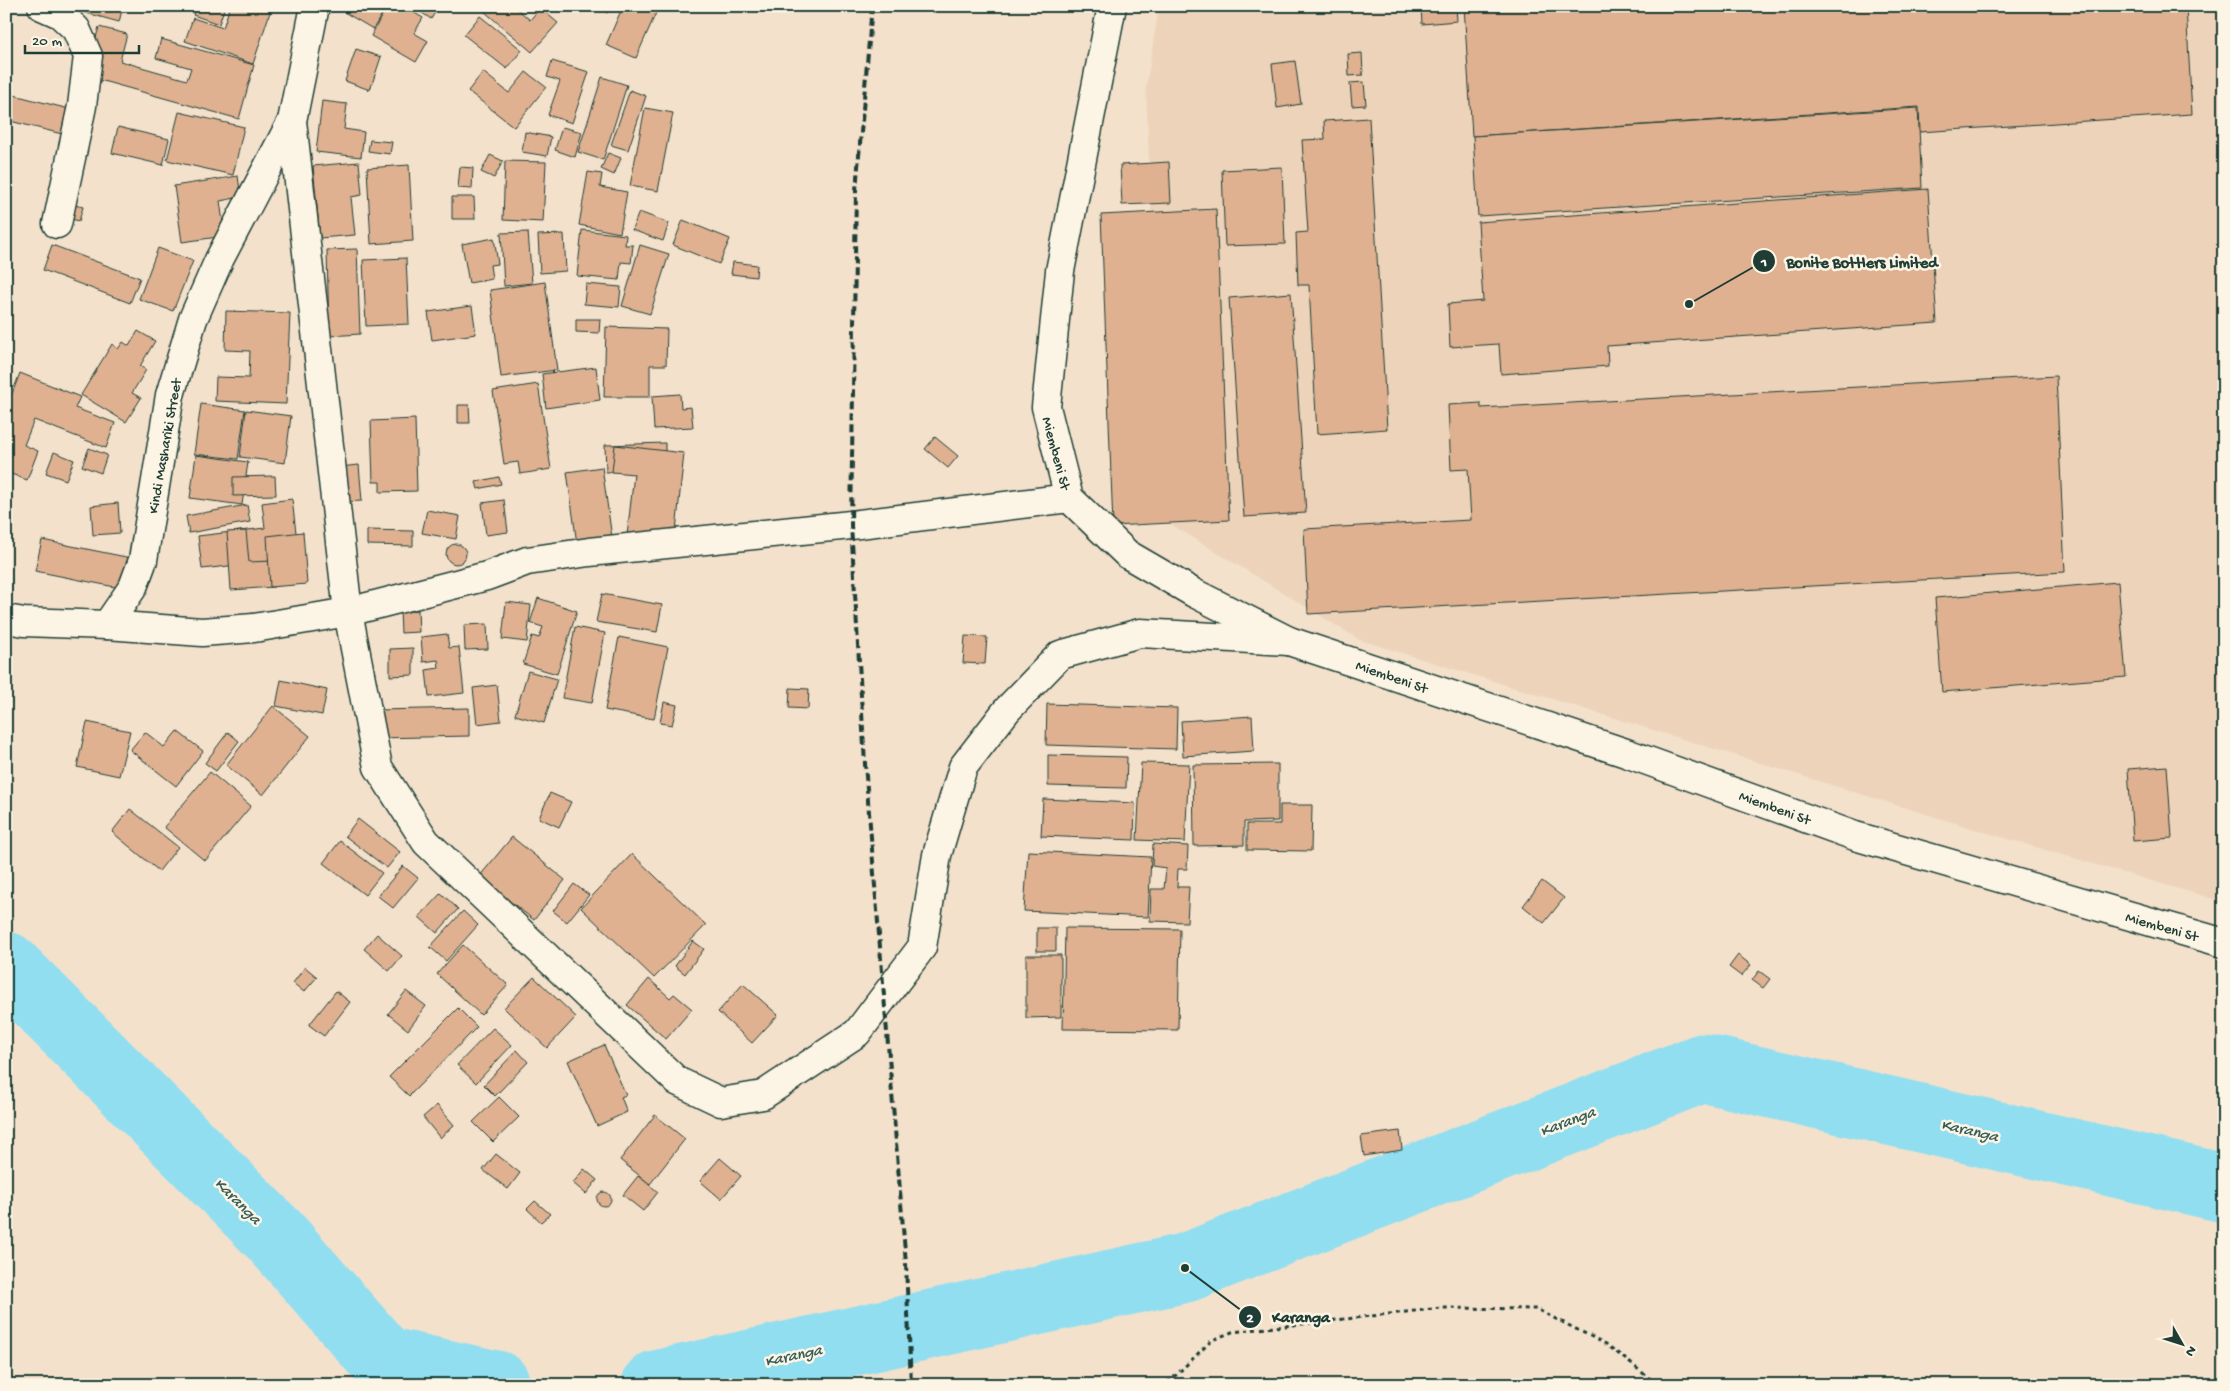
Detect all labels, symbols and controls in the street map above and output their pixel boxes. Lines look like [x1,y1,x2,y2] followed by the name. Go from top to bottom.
[25,22,139,54] scale bar
[32,33,62,51] text: 20 m
[1752,246,1948,277] callout: Bonite Bottlers Limited
[1760,254,1767,272] text: 1
[1785,255,1939,274] text: Bonite Bottlers Limited
[145,376,187,515] street label: Kindi Mashariki Street
[1037,415,1074,494] street label: Miembeni St
[1353,657,1431,699] street label: Miembeni St
[1736,788,1814,831] street label: Miembeni St
[2123,909,2202,947] street label: Miembeni St
[1538,1104,1600,1142] water label: Karanga
[1939,1117,2001,1148] water label: Karanga
[209,1175,264,1230] water label: Karanga
[1237,1301,1340,1332] callout: Karanga
[1246,1310,1254,1328] text: 2
[1271,1310,1331,1329] text: Karanga
[2158,1318,2208,1368] north arrow
[763,1342,825,1373] water label: Karanga
[2181,1342,2200,1360] text: N

